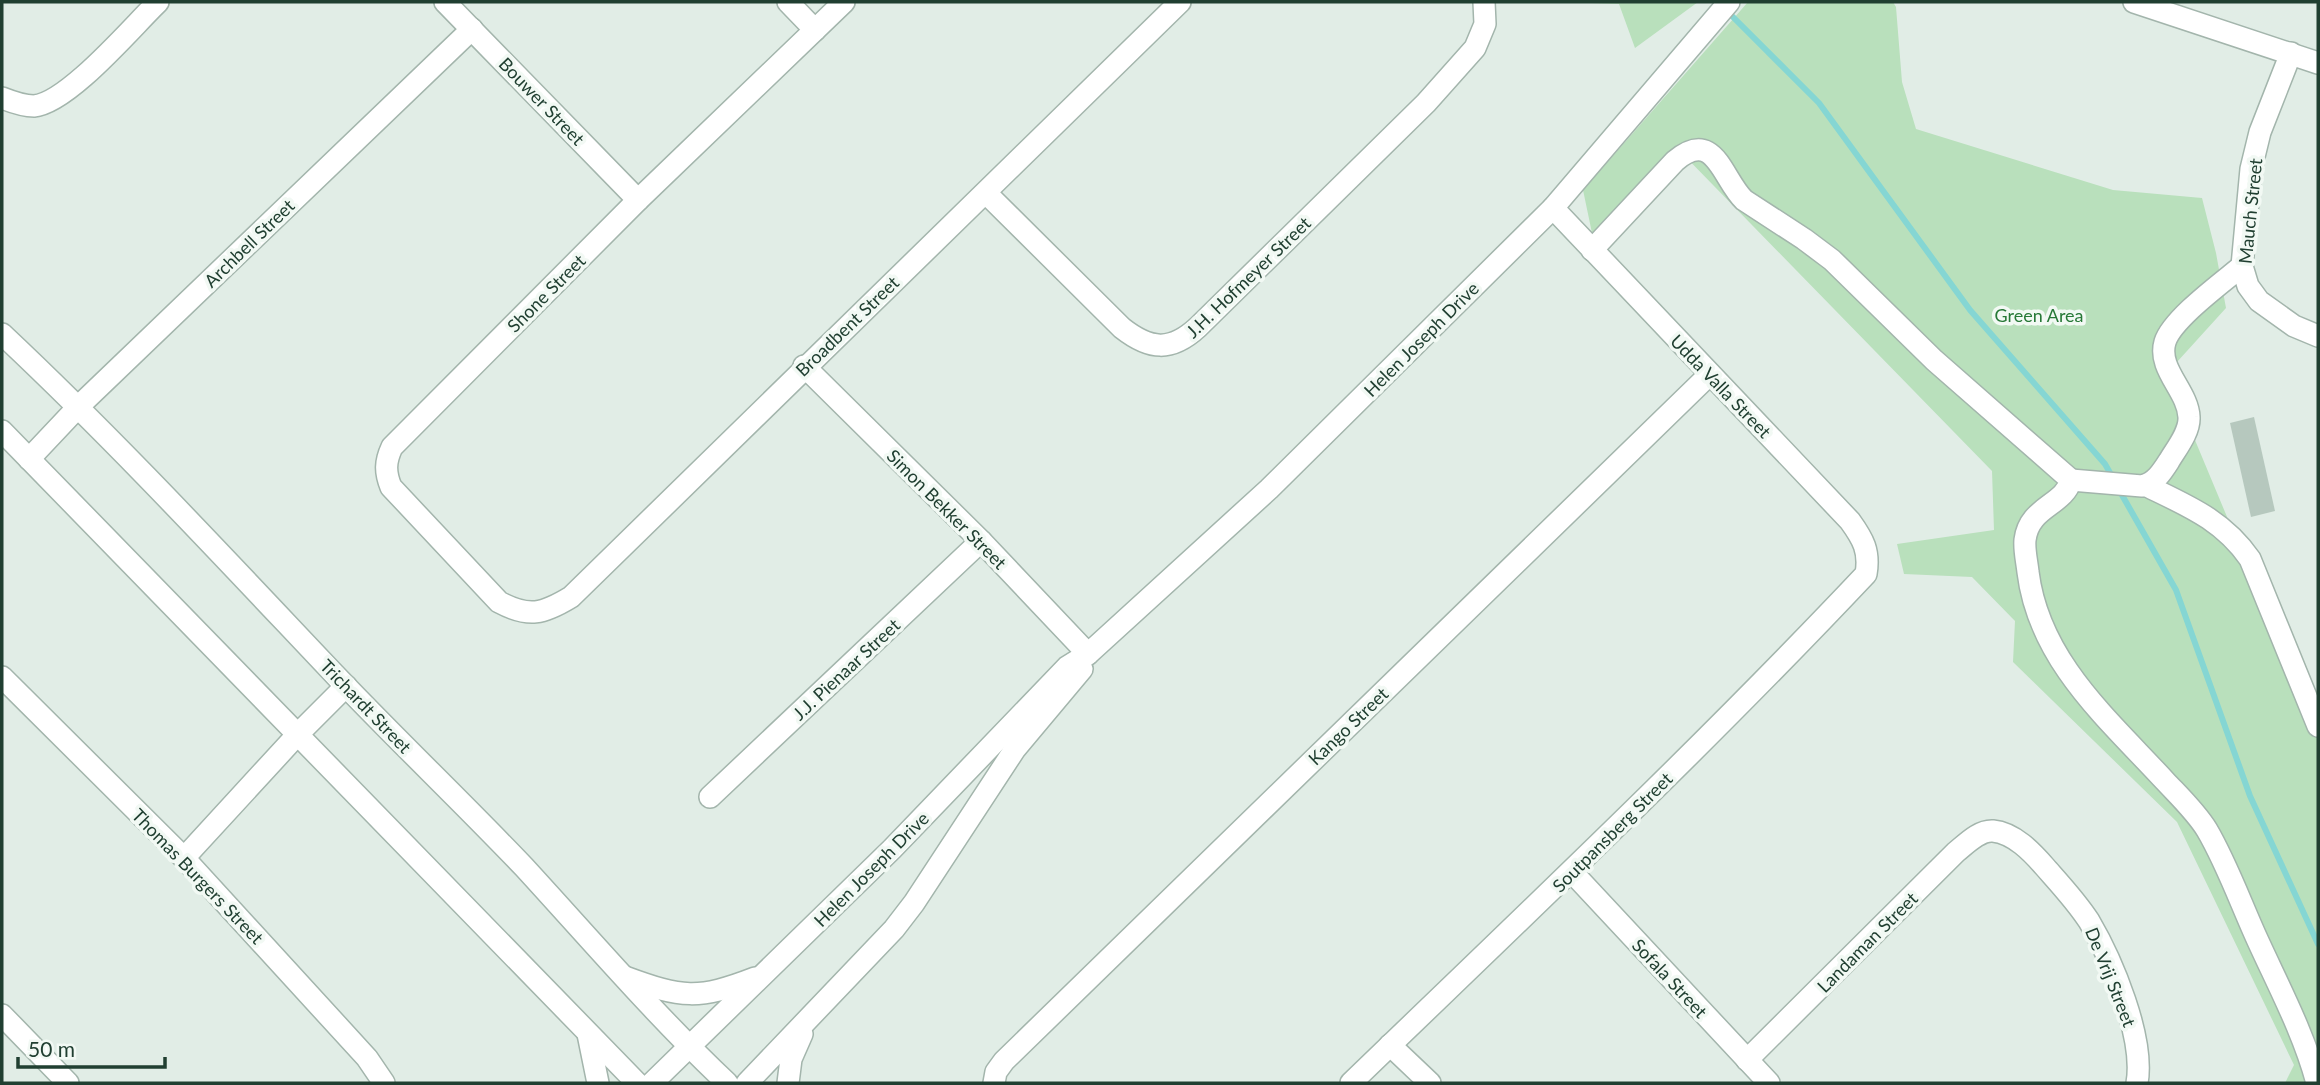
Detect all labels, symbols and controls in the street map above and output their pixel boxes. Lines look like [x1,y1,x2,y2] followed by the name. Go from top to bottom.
[495,53,590,150] street label: Bouwer Street
[2234,157,2267,265] street label: Mauch Street
[199,194,299,292] street label: Archbell Street
[1181,211,1315,342] street label: J.H. Hofmeyer Street
[502,249,590,337] street label: Shone Street
[791,271,904,381] street label: Broadbent Street
[1359,277,1483,401] street label: Helen Joseph Drive
[1994,304,2084,326] park label: Green Area
[1666,330,1776,443] street label: Udda Valla Street
[883,445,1012,574] street label: Simon Bekker Street
[788,613,905,724] street label: J.J. Pienaar Street
[316,655,417,758] street label: Trichardt Street
[1304,682,1393,769] street label: Kango Street
[1547,767,1677,897] street label: Soutpansberg Street
[128,804,269,949] street label: Thomas Burgers Street
[809,807,933,931] street label: Helen Joseph Drive
[1812,887,1922,997] street label: Landaman Street
[2081,924,2141,1030] street label: De Vrij Street
[1628,934,1713,1023] street label: Sofala Street
[18,1026,164,1070] scale bar
[28,1036,75,1061] text: 50 m

